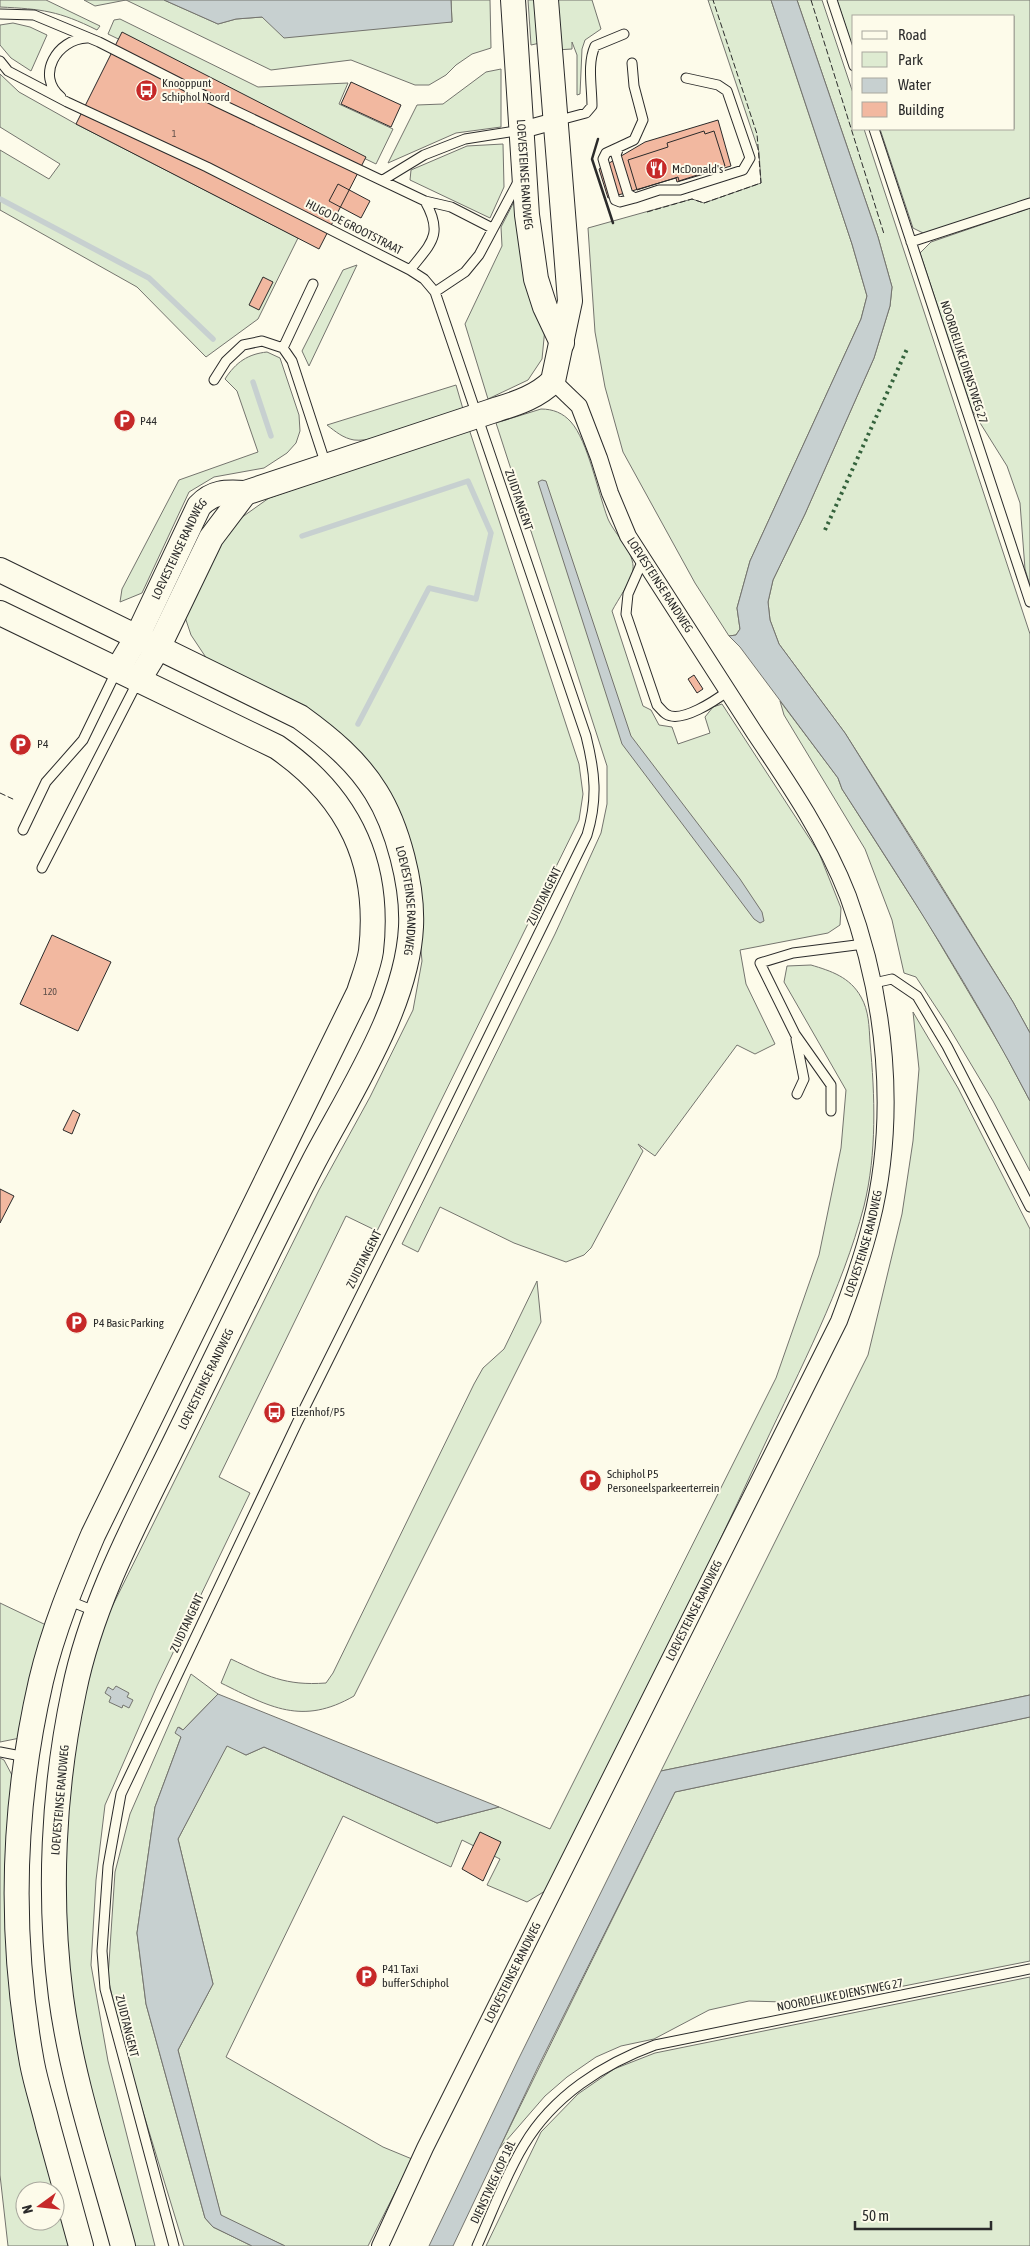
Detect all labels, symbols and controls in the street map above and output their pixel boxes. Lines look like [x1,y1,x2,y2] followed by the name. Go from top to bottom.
[852,15,1015,130] legend
[898,26,927,43] text: Road
[898,51,923,68] text: Park
[162,76,230,104] place label: Knooppunt Schiphol Noord
[898,76,931,93] text: Water
[134,78,158,102] bus stop icon: Knooppunt Schiphol Noord
[898,101,944,118] text: Building
[514,119,536,231] street label: LOEVESTEINSE RANDWEG
[172,128,177,139] house number: 1
[644,157,668,181] restaurant icon: McDonald's
[672,162,723,176] place label: McDonald's
[303,197,405,258] street label: HUGO DE GROOTSTRAAT
[937,299,991,426] street label: NOORDELIJKE DIENSTWEG 27
[112,409,136,433] parking icon: P44
[140,414,158,428] place label: P44
[502,468,536,533] street label: ZUIDTANGENT
[149,495,210,602] street label: LOEVESTEINSE RANDWEG
[624,535,696,635] street label: LOEVESTEINSE RANDWEG
[9,732,33,756] parking icon: P4
[37,737,49,751] place label: P4
[393,844,418,957] street label: LOEVESTEINSE RANDWEG
[524,864,565,928] street label: ZUIDTANGENT
[43,986,57,997] house number: 120
[841,1189,885,1299] street label: LOEVESTEINSE RANDWEG
[343,1227,385,1291] street label: ZUIDTANGENT
[65,1311,89,1335] parking icon: P4 Basic Parking
[93,1316,165,1330] place label: P4 Basic Parking
[175,1326,237,1432] street label: LOEVESTEINSE RANDWEG
[263,1400,287,1424] bus stop icon: Elzenhof/P5
[291,1405,345,1419] place label: Elzenhof/P5
[607,1467,720,1495] place label: Schiphol P5 Personeelsparkeerterrein
[579,1469,603,1493] parking icon: Schiphol P5 Personeelsparkeerterrein
[663,1558,725,1663] street label: LOEVESTEINSE RANDWEG
[167,1591,207,1655] street label: ZUIDTANGENT
[48,1744,72,1856] street label: LOEVESTEINSE RANDWEG
[482,1920,544,2025] street label: LOEVESTEINSE RANDWEG
[382,1962,450,1990] place label: P41 Taxi buffer Schiphol
[354,1964,378,1988] parking icon: P41 Taxi buffer Schiphol
[776,1976,905,2014] street label: NOORDELIJKE DIENSTWEG 27
[113,1993,142,2059] street label: ZUIDTANGENT
[468,2138,519,2226] street label: DIENSTWEG KOP 18L
[15,2181,65,2231] north arrow
[855,2198,991,2230] scale bar
[19,2203,36,2215] text: N
[862,2207,889,2224] text: 50 m

